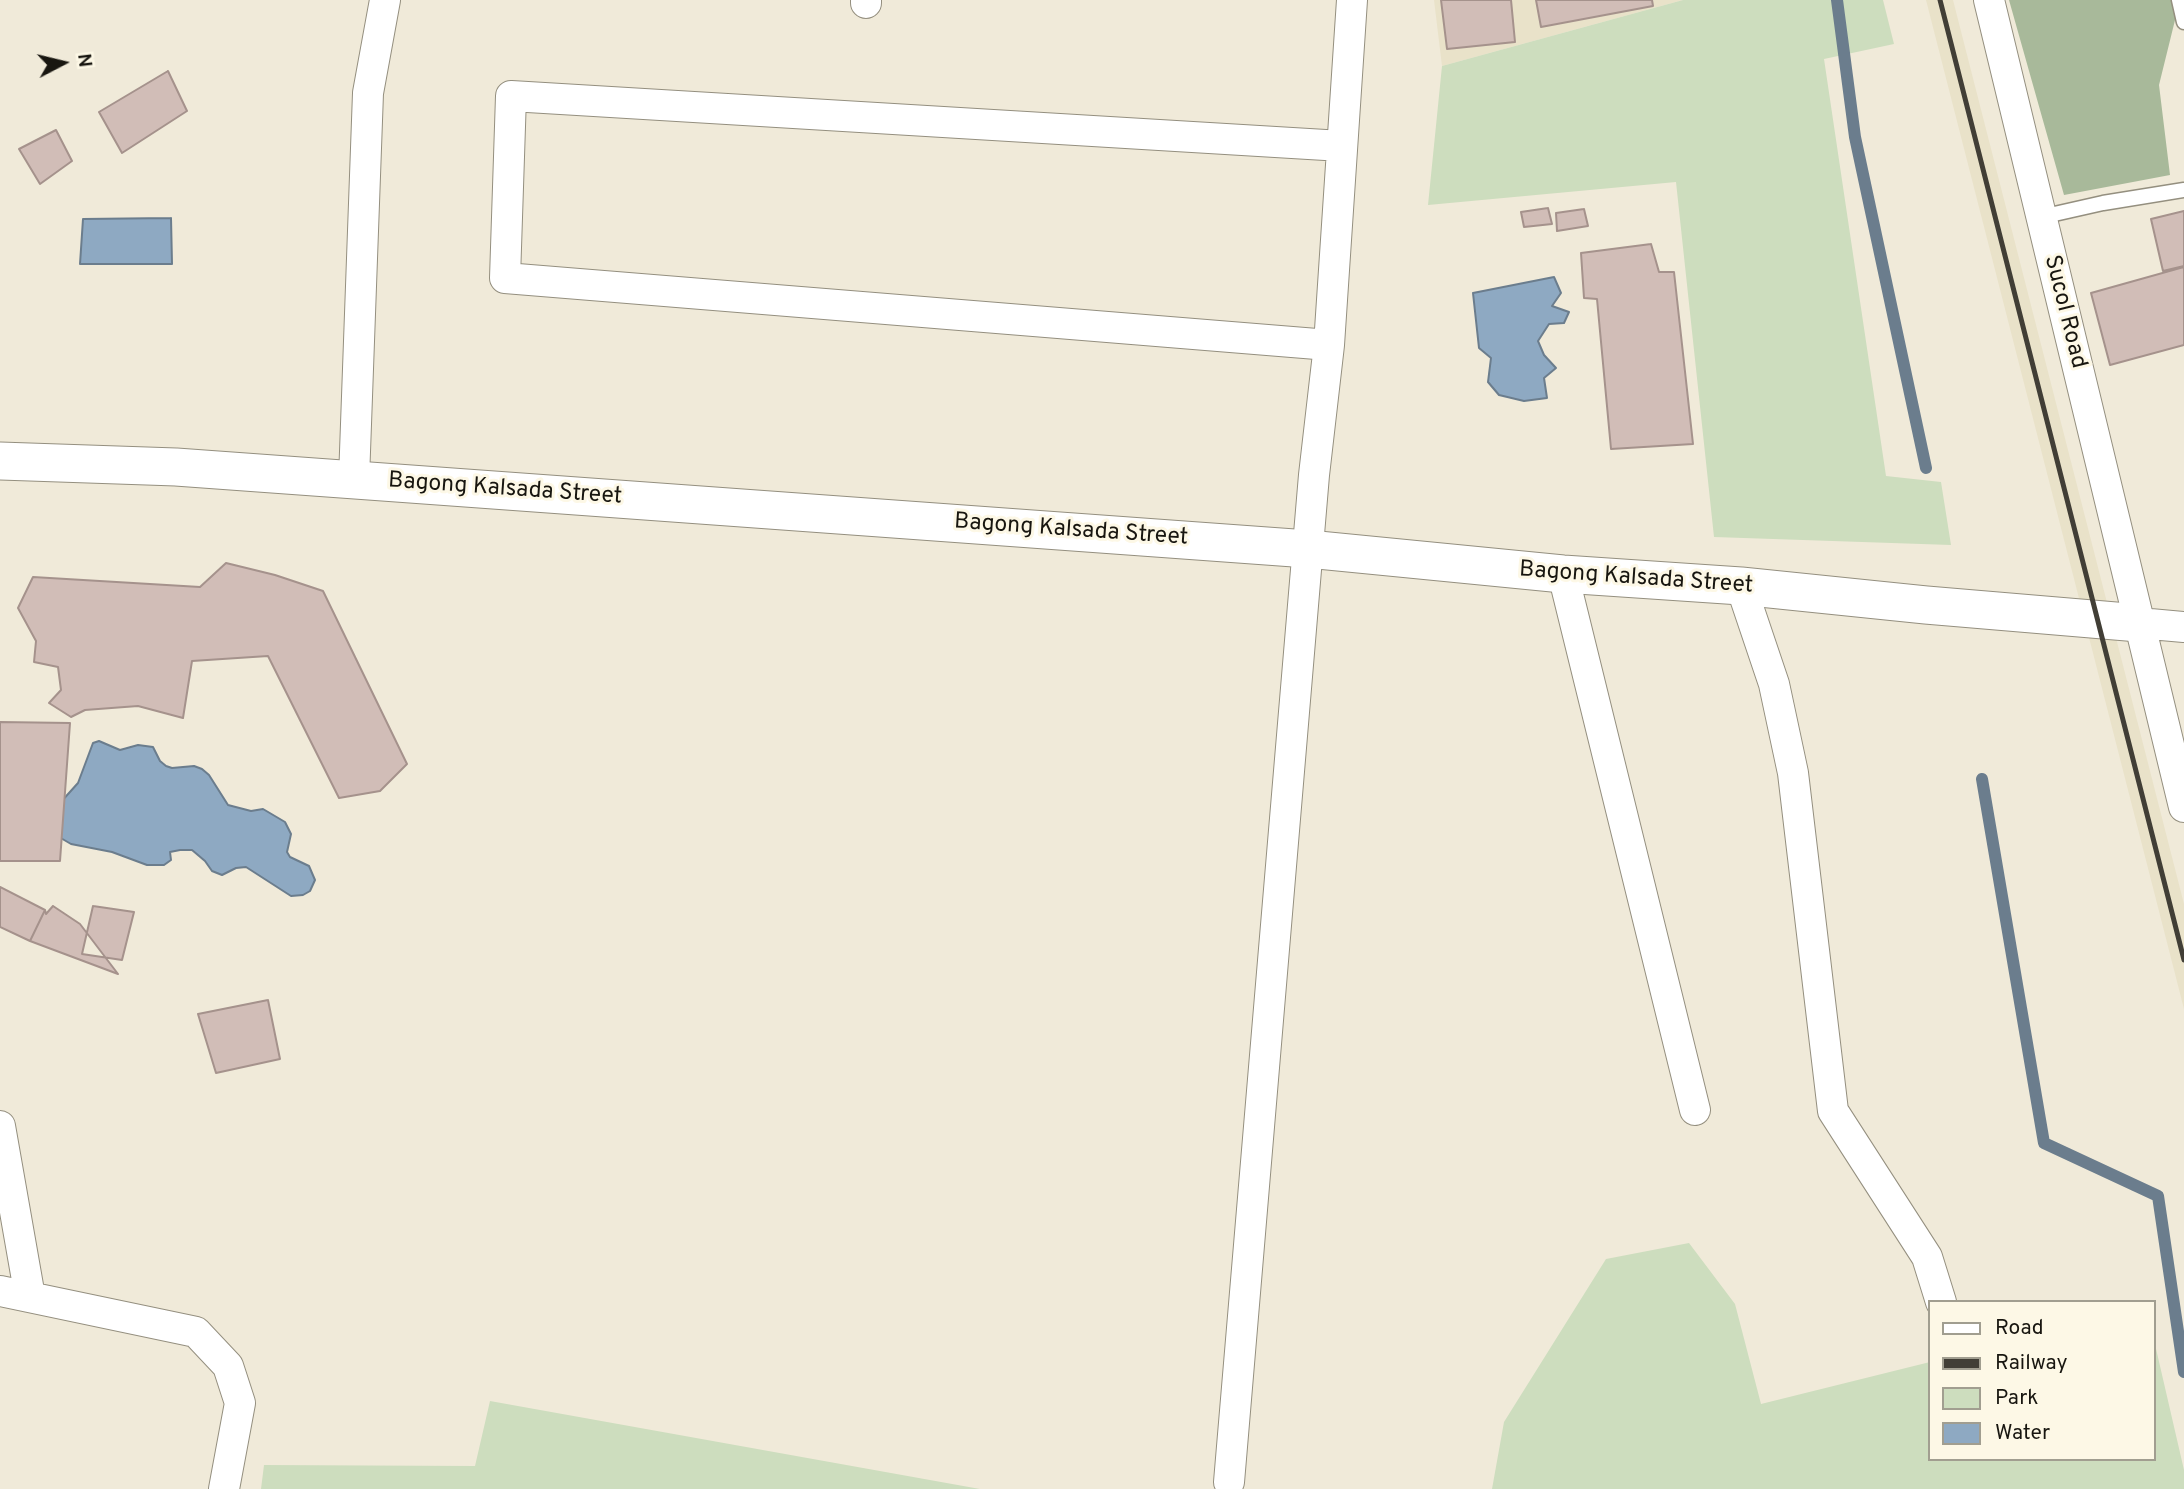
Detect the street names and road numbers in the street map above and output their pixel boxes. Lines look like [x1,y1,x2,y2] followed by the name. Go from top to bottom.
[2037,252,2091,372] street label: Sucol Road
[387,468,623,512] street label: Bagong Kalsada Street
[953,509,1189,553] street label: Bagong Kalsada Street
[1518,557,1754,601] street label: Bagong Kalsada Street

